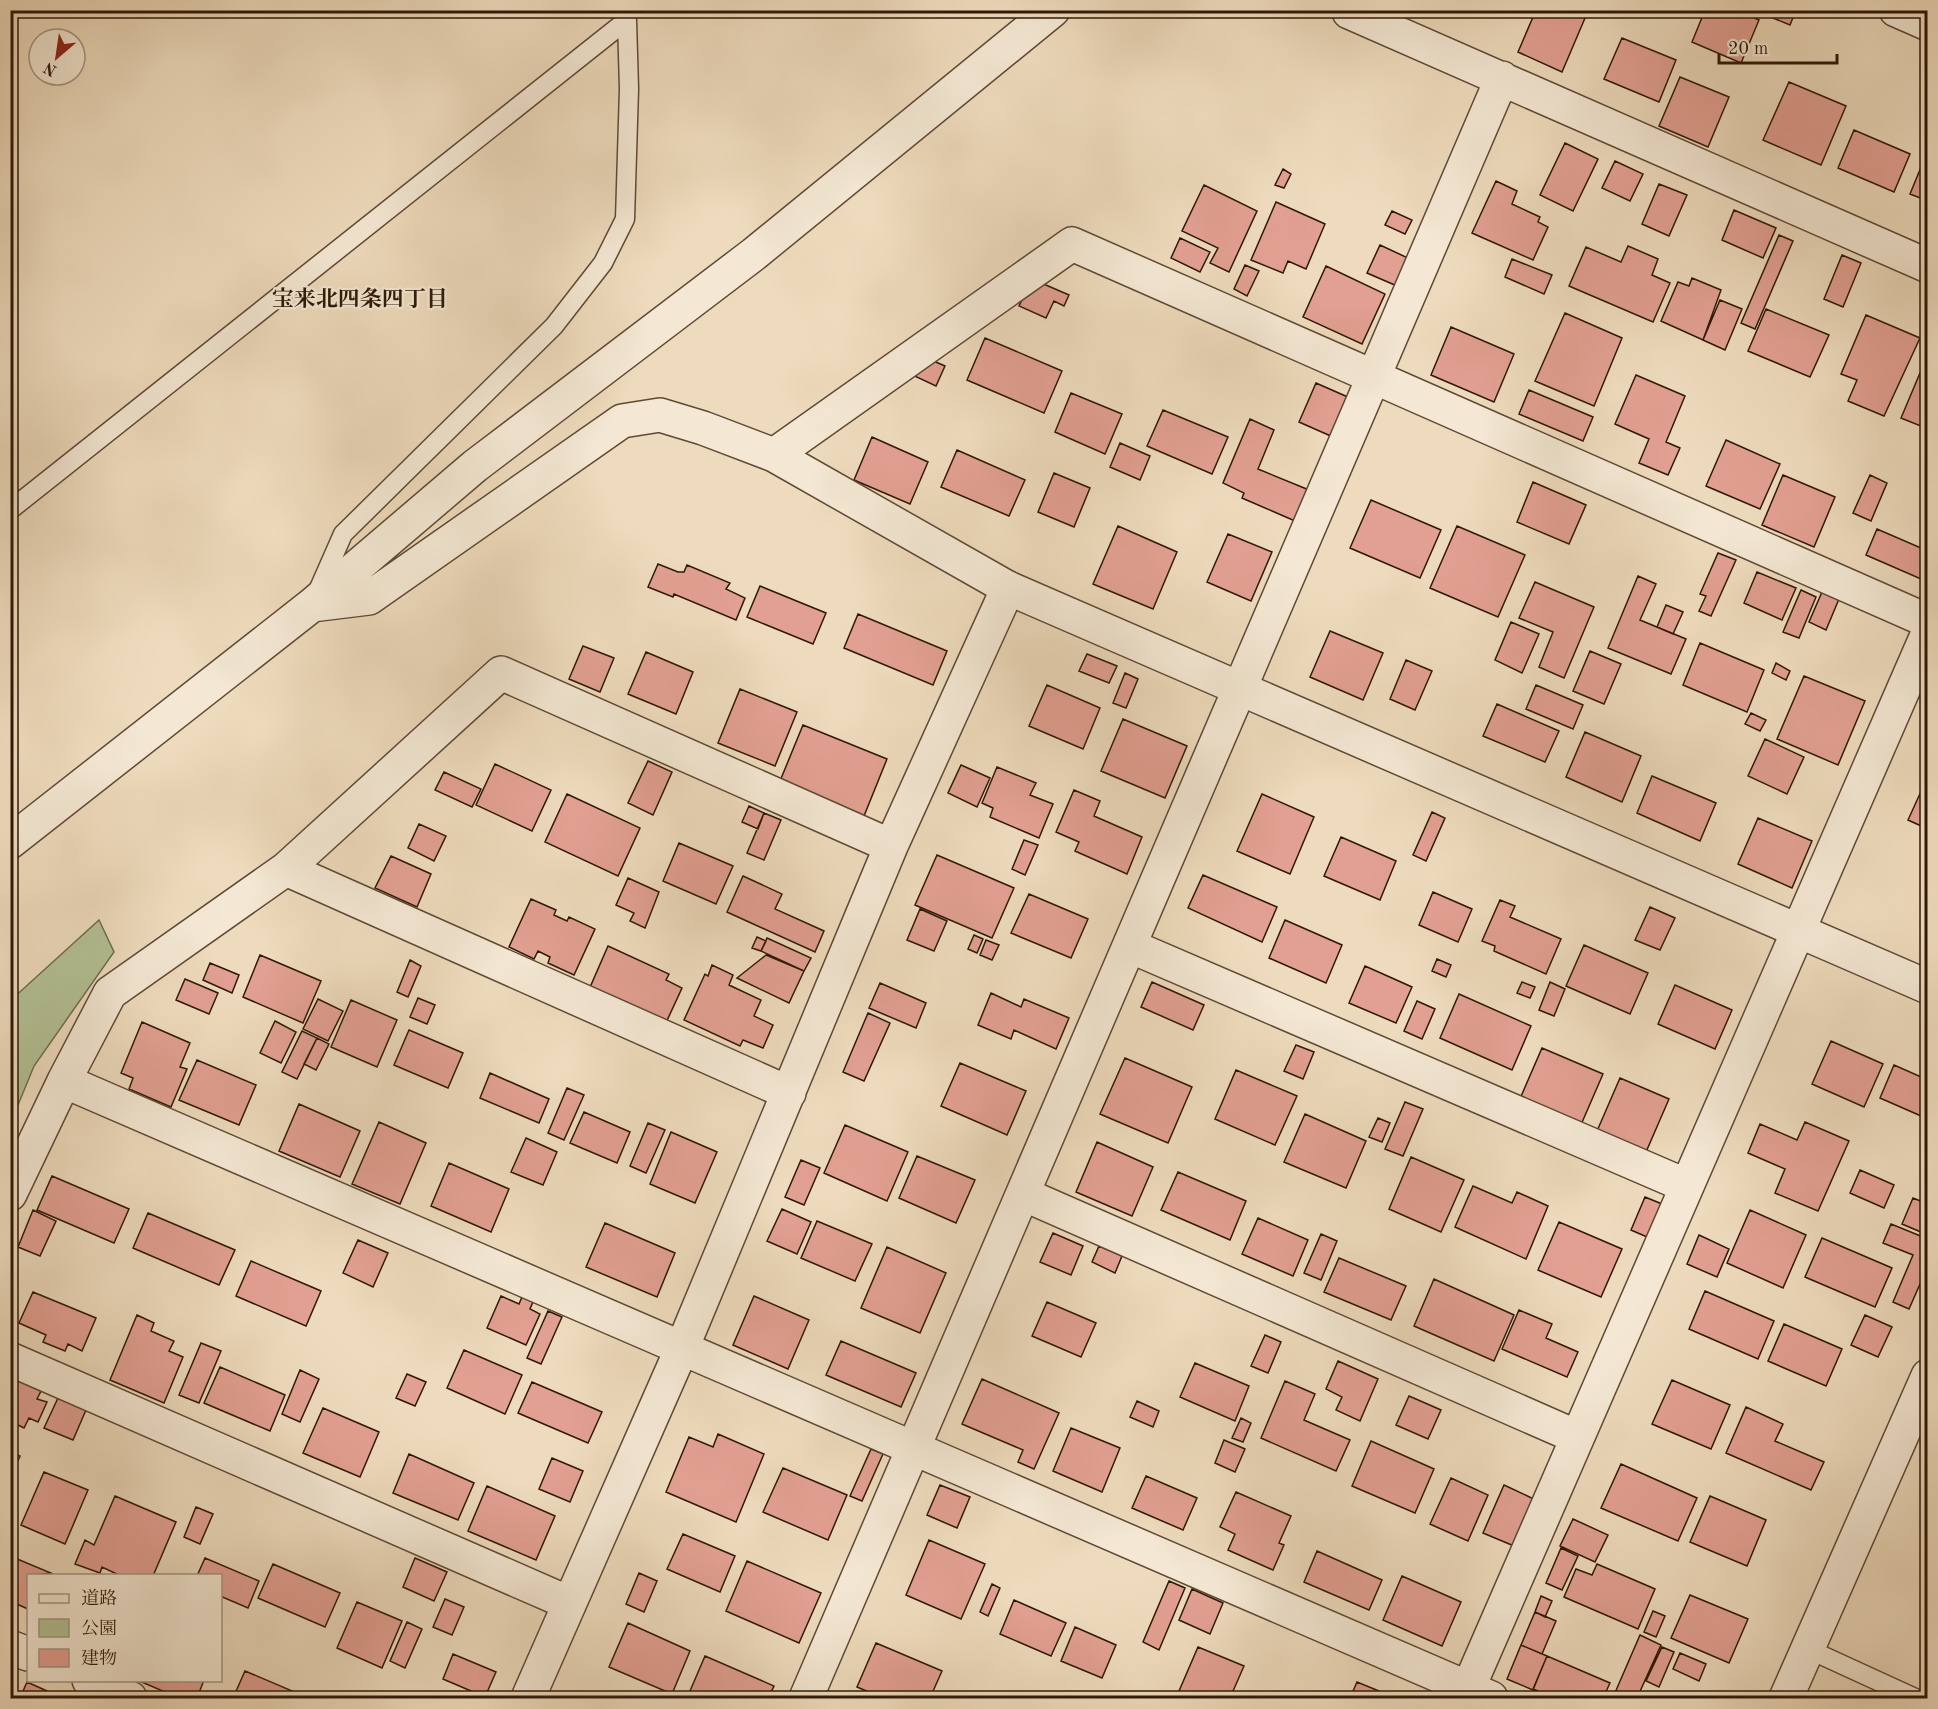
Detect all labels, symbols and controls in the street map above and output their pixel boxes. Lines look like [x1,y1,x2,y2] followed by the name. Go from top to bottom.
[27,27,87,87] north arrow
[1719,27,1838,65] scale bar
[1728,40,1768,58] text: 20 m
[41,58,60,78] text: N
[272,287,448,311] district label: 宝来北四条四丁目
[27,1574,222,1682] legend
[81,1588,117,1608] text: 道路
[81,1619,117,1638] text: 公園
[81,1648,117,1668] text: 建物

